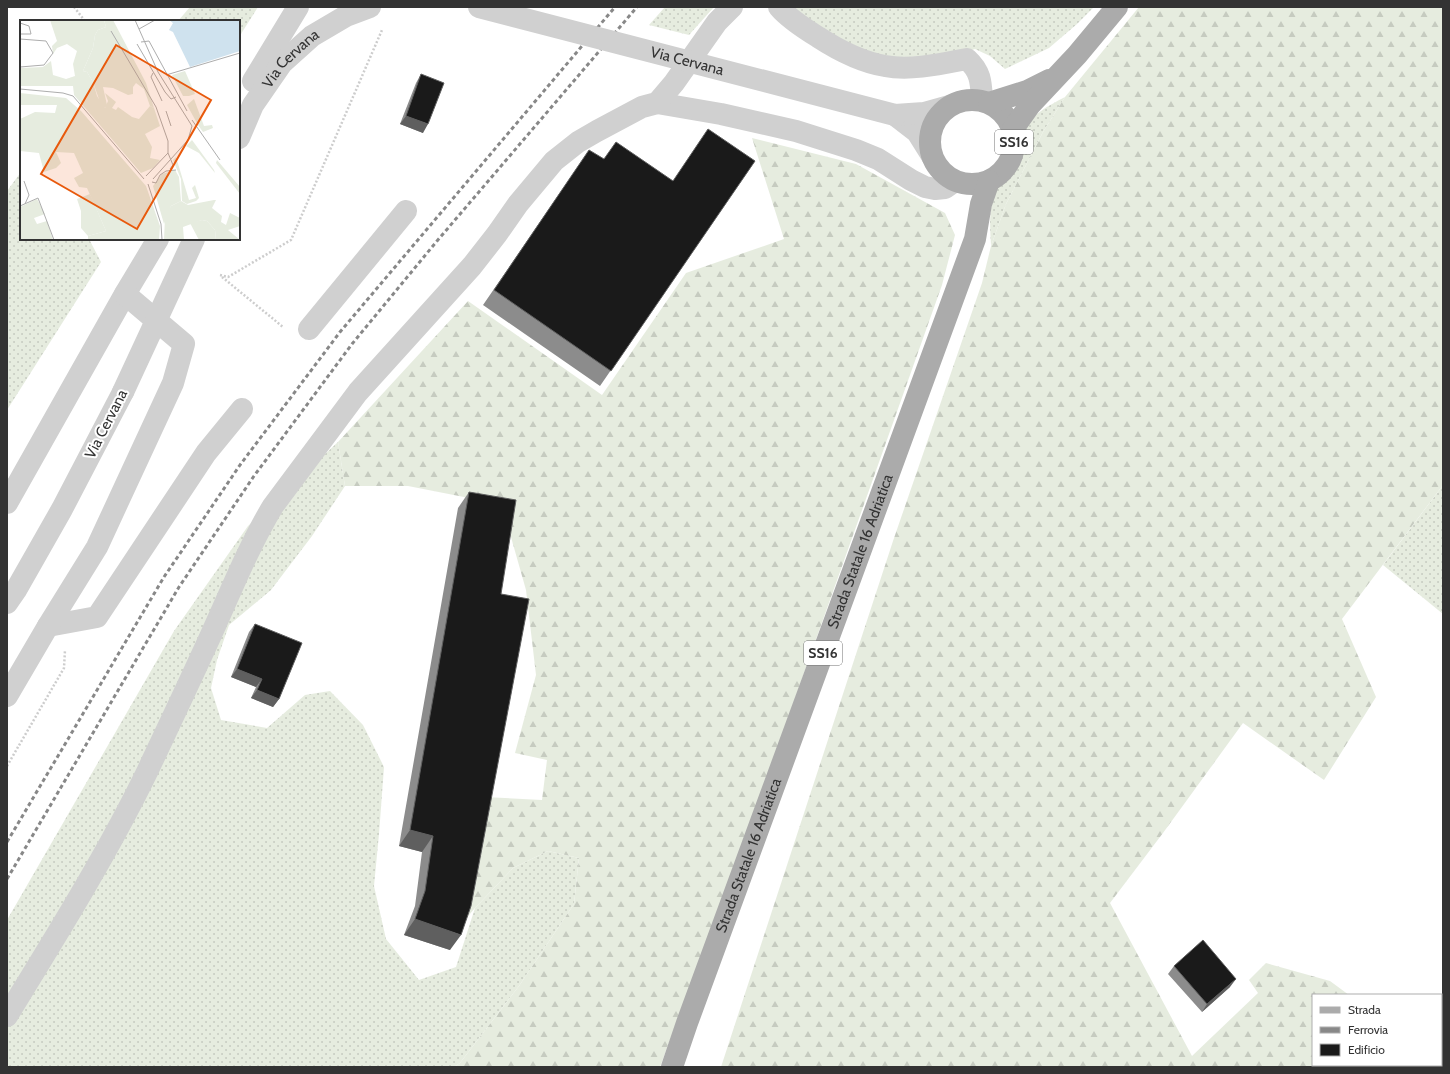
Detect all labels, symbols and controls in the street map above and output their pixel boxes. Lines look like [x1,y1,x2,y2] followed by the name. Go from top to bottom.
[20,20,240,240] inset map
[258,25,323,92] street label: Via Cervana
[648,43,726,79] street label: Via Cervana
[995,130,1033,154] road number: SS16
[81,386,131,462] street label: Via Cervana
[824,471,897,631] street label: Strada Statale 16 Adriatica
[804,641,842,665] road number: SS16
[712,775,785,935] street label: Strada Statale 16 Adriatica
[1312,994,1442,1066] legend
[1348,1002,1381,1017] text: Strada
[1348,1022,1388,1037] text: Ferrovia
[1348,1042,1385,1057] text: Edificio

